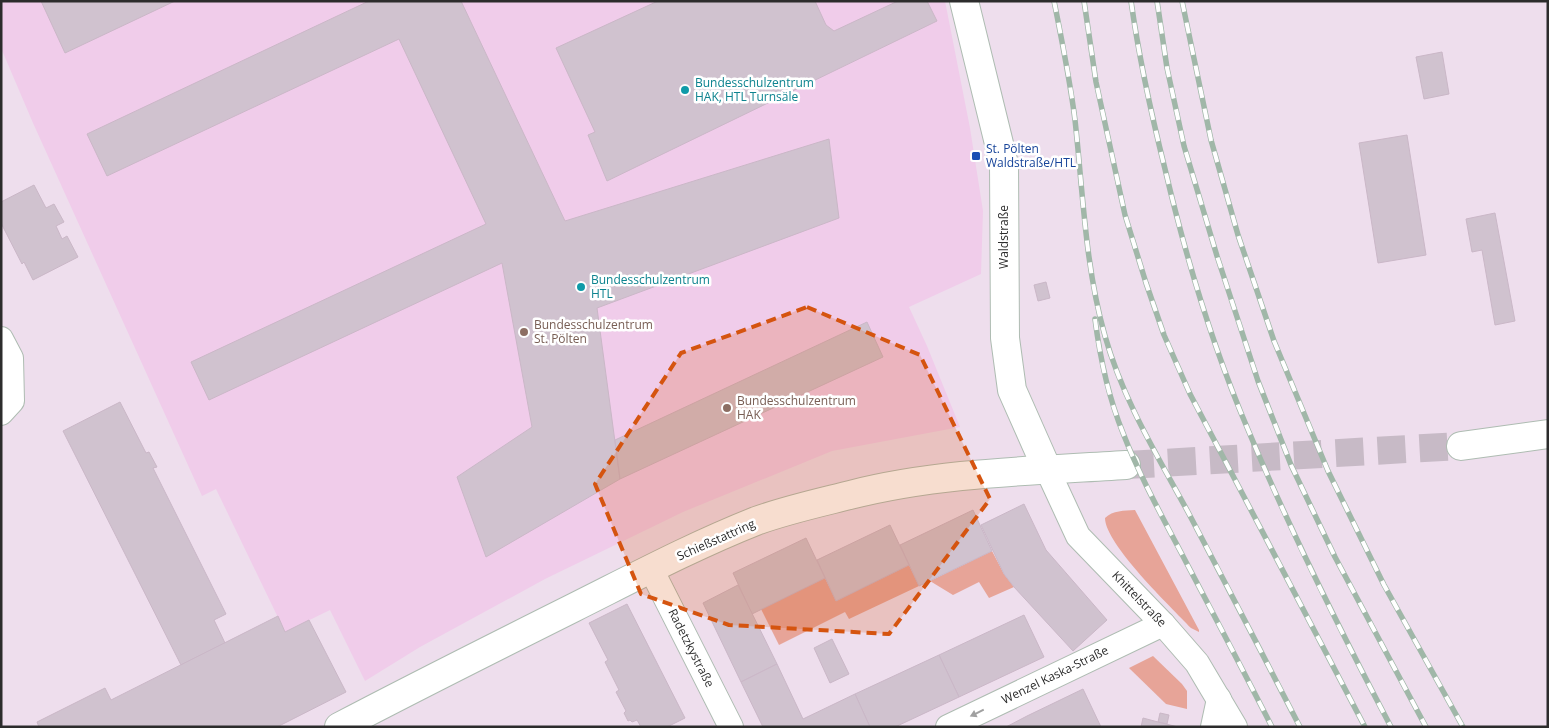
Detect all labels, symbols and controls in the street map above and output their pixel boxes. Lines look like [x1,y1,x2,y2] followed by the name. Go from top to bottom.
[695,74,814,105] place label: Bundesschulzentrum HAK, HTL Turnsäle
[679,84,691,96] marker: Bundesschulzentrum HAK, HTL Turnsäle
[986,140,1076,171] place label: St. Pölten Waldstraße/HTL
[970,150,982,162] marker: St. Pölten Waldstraße/HTL
[995,205,1012,269] street label: Waldstraße
[591,271,710,302] place label: Bundesschulzentrum HTL
[575,281,587,293] marker: Bundesschulzentrum HTL
[534,316,653,347] place label: Bundesschulzentrum St. Pölten
[518,326,530,338] marker: Bundesschulzentrum St. Pölten
[737,392,856,423] place label: Bundesschulzentrum HAK
[721,402,733,414] marker: Bundesschulzentrum HAK
[674,515,758,564] street label: Schießstattring
[1108,567,1171,631] street label: Khittelstraße
[664,606,719,690] street label: Radetzkystraße
[999,641,1111,708] street label: Wenzel Kaska-Straße
[970,709,984,717] one-way arrow

